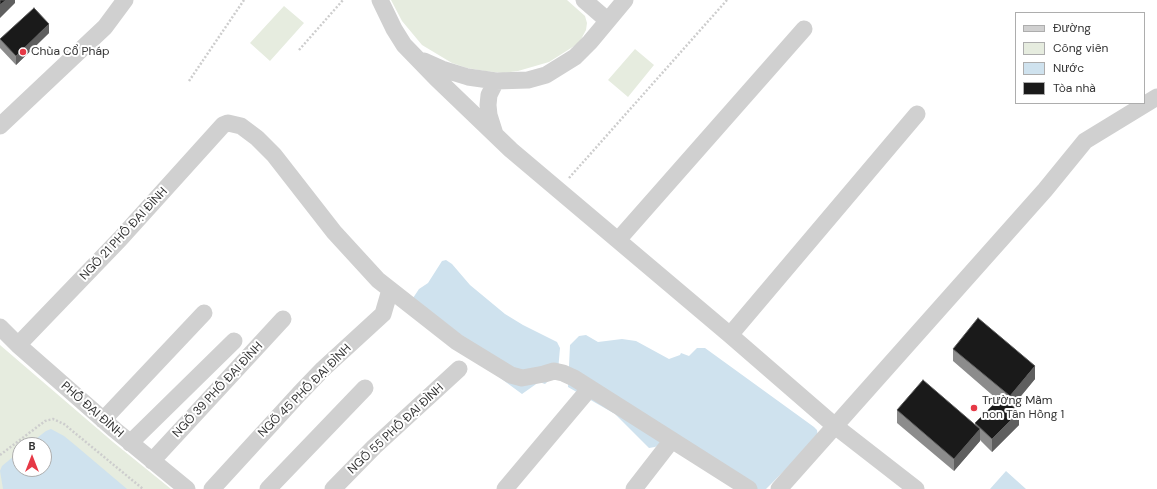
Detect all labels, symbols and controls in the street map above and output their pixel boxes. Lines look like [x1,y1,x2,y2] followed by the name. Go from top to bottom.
[1015,12,1145,104] legend
[1053,20,1091,36] text: Đường
[1053,40,1108,56] text: Công viên
[31,45,109,59] place label: Chùa Cổ Pháp
[18,47,28,57] marker: Chùa Cổ Pháp
[1053,60,1084,76] text: Nước
[1053,80,1096,96] text: Tòa nhà
[77,185,171,283] street label: NGÕ 21 PHỐ ĐẠI ĐÌNH
[170,339,266,441] street label: NGÕ 39 PHỐ ĐẠI ĐÌNH
[256,342,354,440] street label: NGÕ 45 PHỐ ĐẠI ĐÌNH
[58,379,126,441] street label: PHỐ ĐẠI ĐÌNH
[345,381,447,477] street label: NGÕ 55 PHỐ ĐẠI ĐÌNH
[982,394,1064,422] place label: Trường Mầm non Tân Hồng 1
[969,403,979,413] marker: Trường Mầm non Tân Hồng 1
[12,437,52,477] north arrow
[28,439,36,453] text: B

